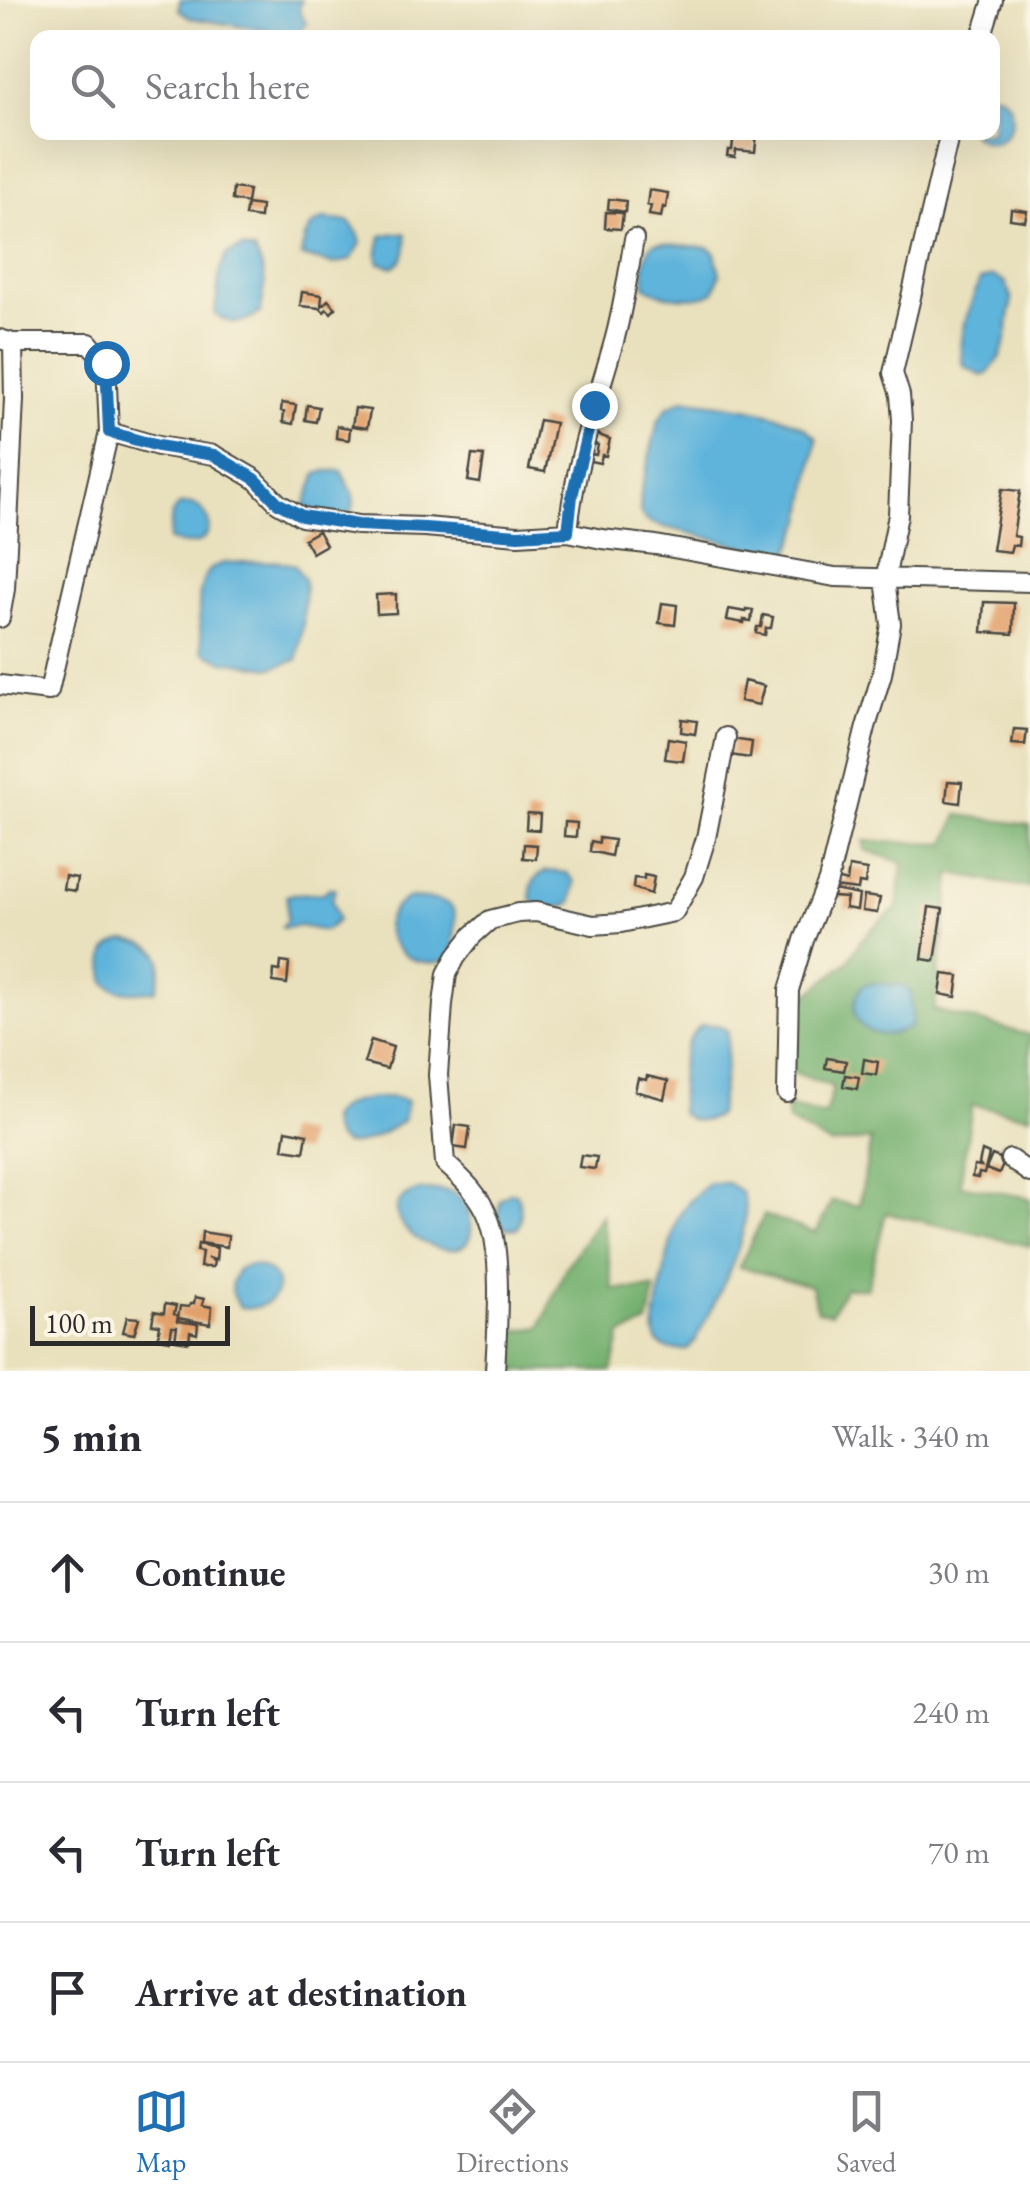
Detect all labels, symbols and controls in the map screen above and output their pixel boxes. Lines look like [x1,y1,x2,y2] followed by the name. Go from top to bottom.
[30,30,1000,140] search box
[65,58,120,113] icon: search
[145,61,310,110] text: Search here
[84,341,130,387] route start
[572,383,618,429] route end
[30,1301,230,1346] scale bar
[45,1305,113,1341] text: 100 m
[40,1409,142,1464] text: 5 min
[832,1415,990,1457] text: Walk · 340 m
[40,1545,95,1600] icon: ahead
[135,1548,286,1597] text: Continue
[928,1551,990,1593] text: 30 m
[40,1685,95,1740] icon: left
[135,1688,280,1737] text: Turn left
[913,1691,990,1733] text: 240 m
[40,1825,95,1880] icon: left
[135,1828,280,1877] text: Turn left
[928,1831,990,1873] text: 70 m
[40,1965,95,2020] icon: arrive
[135,1968,467,2017] text: Arrive at destination
[134,2084,189,2180] tab: Map
[456,2084,569,2180] tab: Directions
[836,2084,896,2180] tab: Saved

